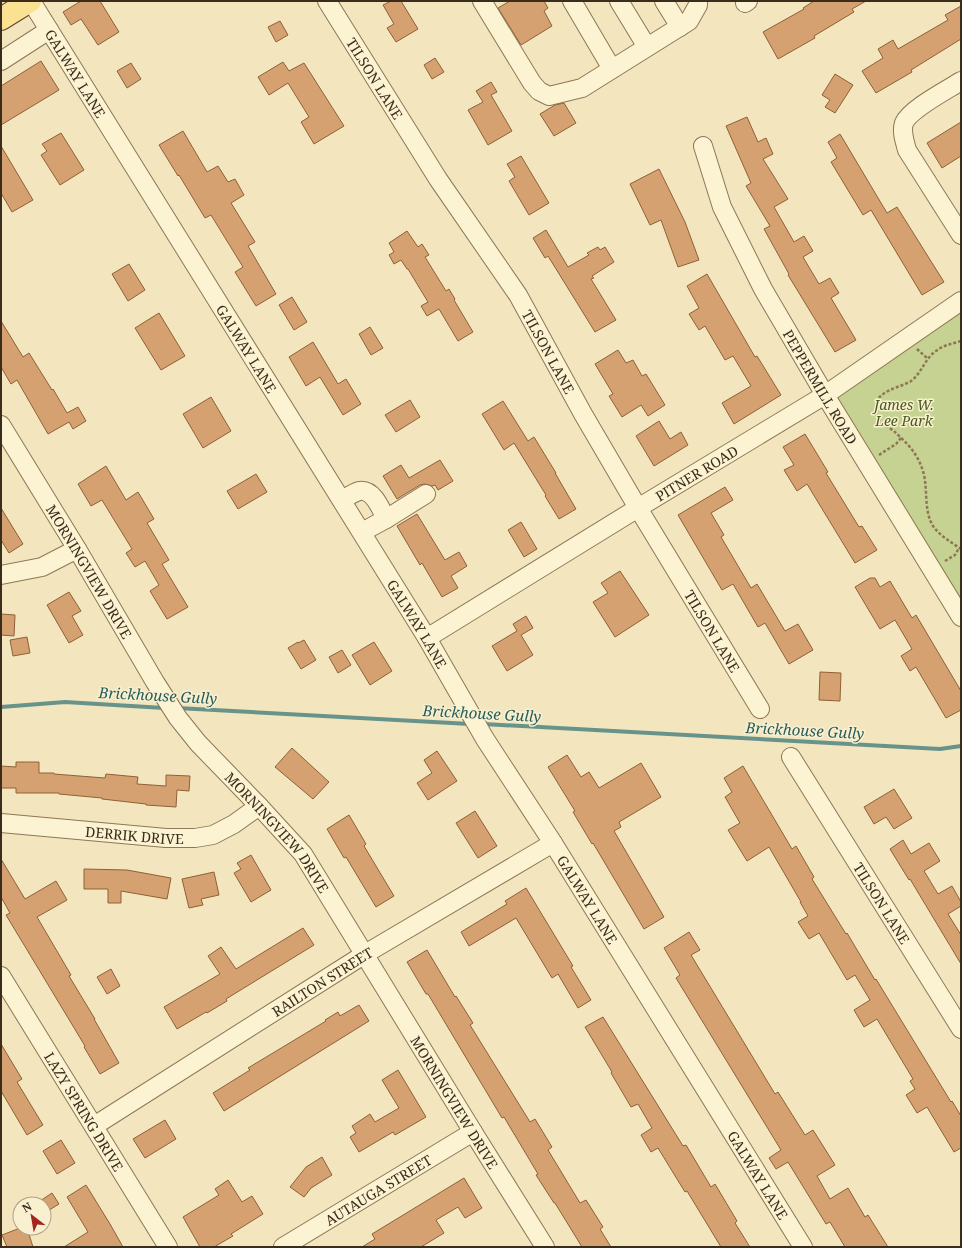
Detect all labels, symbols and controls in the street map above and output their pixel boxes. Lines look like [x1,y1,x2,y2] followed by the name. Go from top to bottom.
[41,25,111,121] street label: GALWAY LANE
[343,34,408,123] street label: TILSON LANE
[212,300,282,396] street label: GALWAY LANE
[518,306,580,397] street label: TILSON LANE
[779,326,862,448] street label: PEPPERMILL ROAD
[871,395,934,430] park label: James W. Lee Park
[651,440,741,505] street label: PITNER ROAD
[42,501,137,642] street label: MORNINGVIEW DRIVE
[383,576,452,672] street label: GALWAY LANE
[680,586,745,676] street label: TILSON LANE
[97,682,218,708] water label: Brickhouse Gully
[421,700,542,726] water label: Brickhouse Gully
[744,717,865,743] water label: Brickhouse Gully
[221,767,334,896] street label: MORNINGVIEW DRIVE
[84,821,184,848] street label: DERRIK DRIVE
[553,851,623,947] street label: GALWAY LANE
[850,858,915,947] street label: TILSON LANE
[268,942,376,1020] street label: RAILTON STREET
[407,1032,503,1172] street label: MORNINGVIEW DRIVE
[40,1048,129,1175] street label: LAZY SPRING DRIVE
[724,1127,793,1223] street label: GALWAY LANE
[321,1150,435,1229] street label: AUTAUGA STREET
[12,1196,52,1236] north arrow
[19,1198,34,1216] text: N

